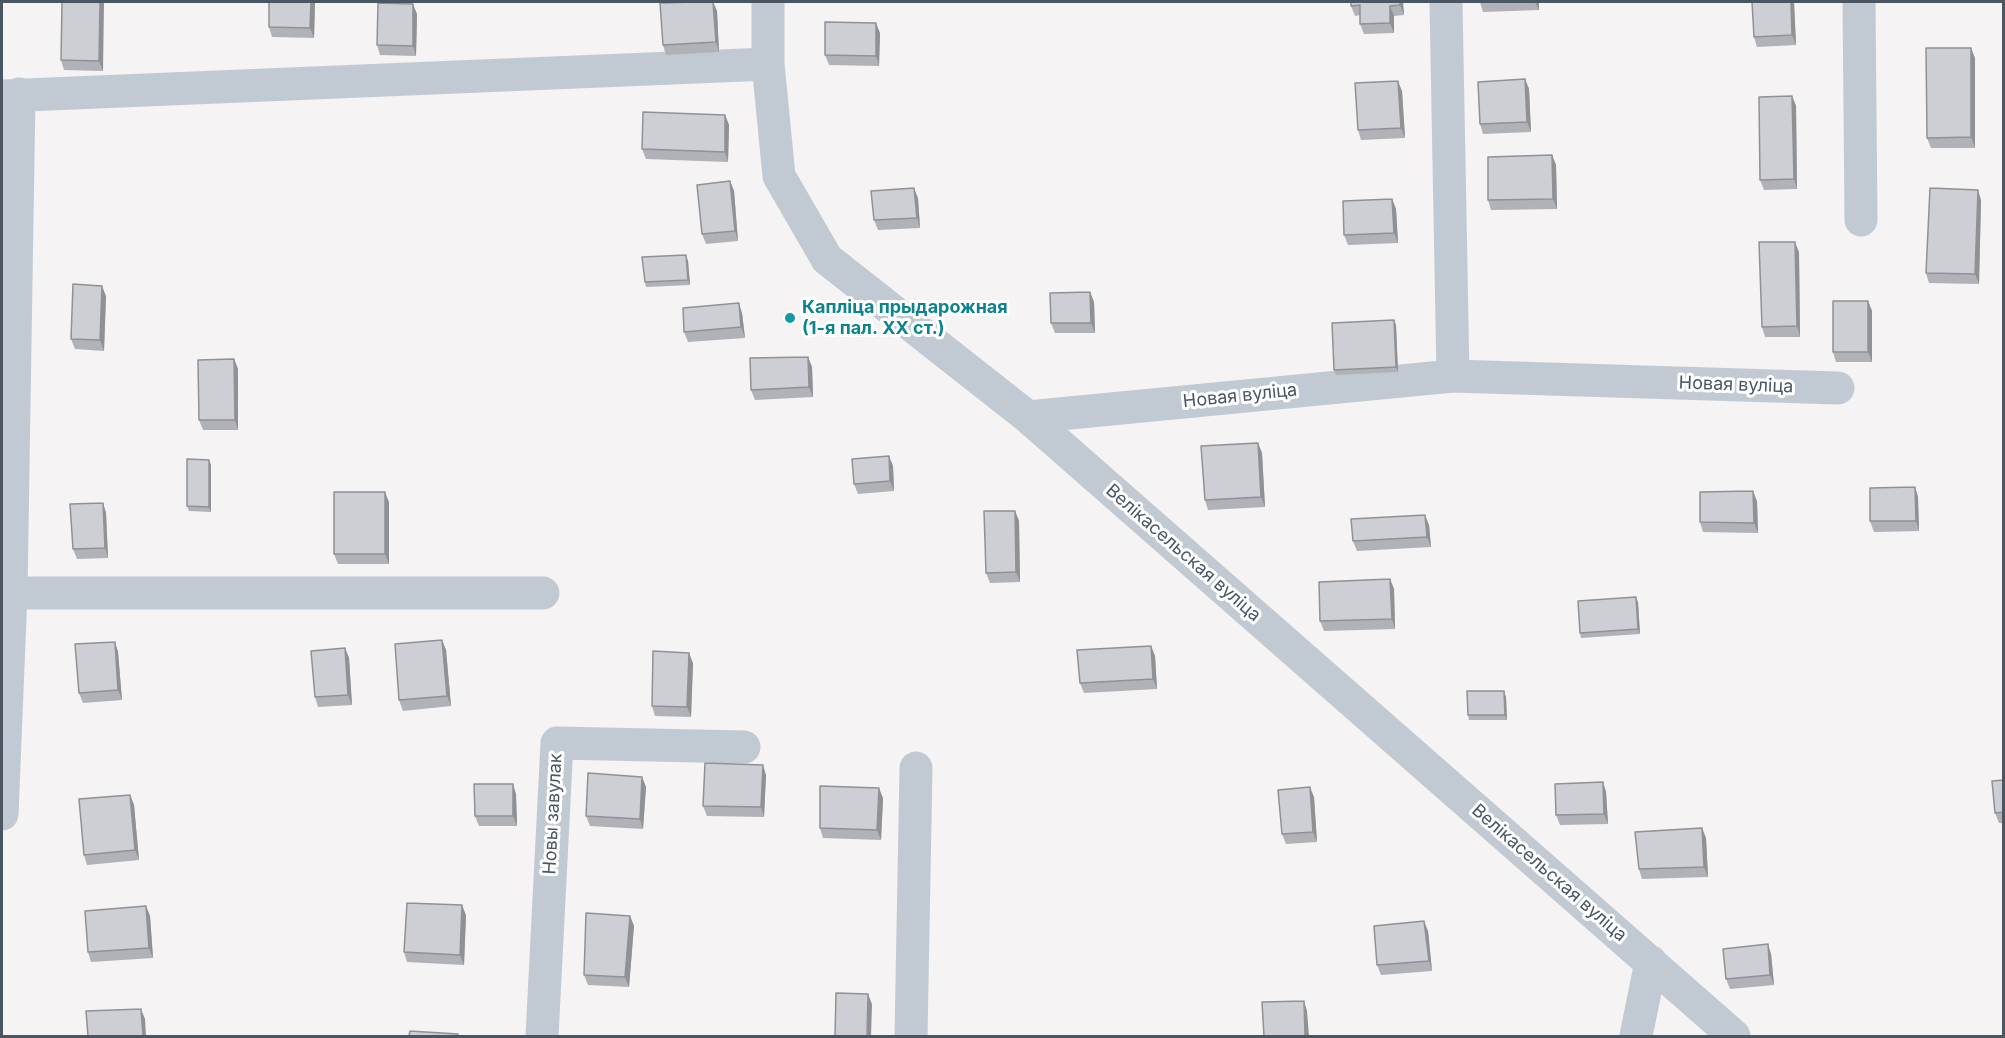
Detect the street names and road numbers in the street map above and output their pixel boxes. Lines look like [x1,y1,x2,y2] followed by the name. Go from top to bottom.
[1678,372,1794,398] street label: Новая вуліца
[1182,379,1298,413] street label: Новая вуліца
[1101,480,1265,626] street label: Велікасельская вуліца
[539,753,567,875] street label: Новы завулак
[1467,800,1631,946] street label: Велікасельская вуліца

